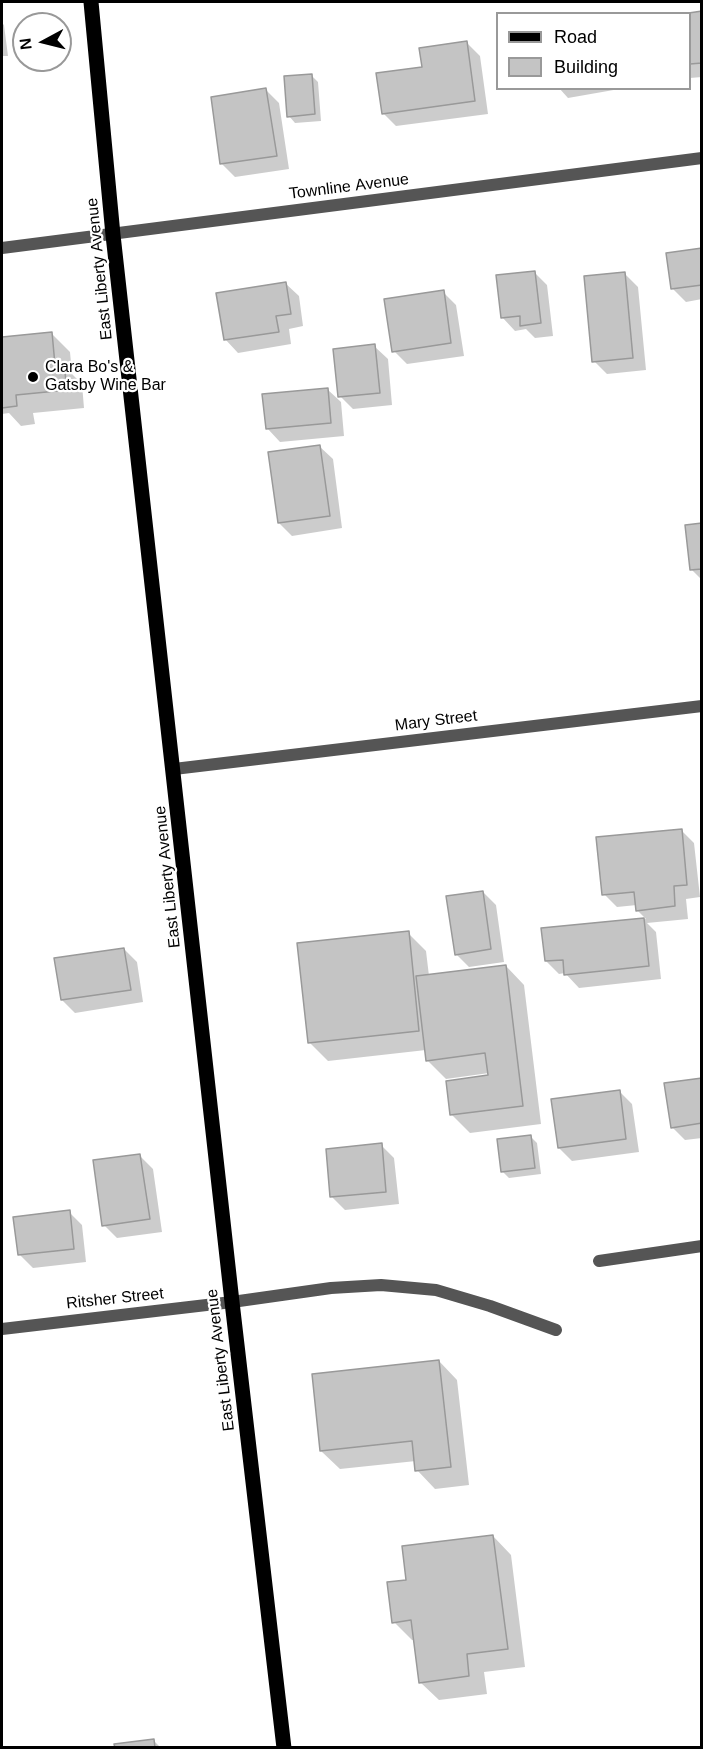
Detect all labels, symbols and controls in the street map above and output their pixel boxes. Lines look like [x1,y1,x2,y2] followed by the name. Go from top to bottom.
[12,12,72,72] north arrow
[496,12,691,90] legend
[554,27,597,47] text: Road
[16,37,35,51] text: N
[554,57,618,77] text: Building
[288,170,410,204] street label: Townline Avenue
[83,197,117,341] street label: East Liberty Avenue
[45,358,166,396] place label: Clara Bo's & Gatsby Wine Bar
[26,370,40,384] marker: Clara Bo's & Gatsby Wine Bar
[394,706,478,736] street label: Mary Street
[151,805,185,949] street label: East Liberty Avenue
[65,1284,165,1314] street label: Ritsher Street
[203,1288,239,1432] street label: East Liberty Avenue

